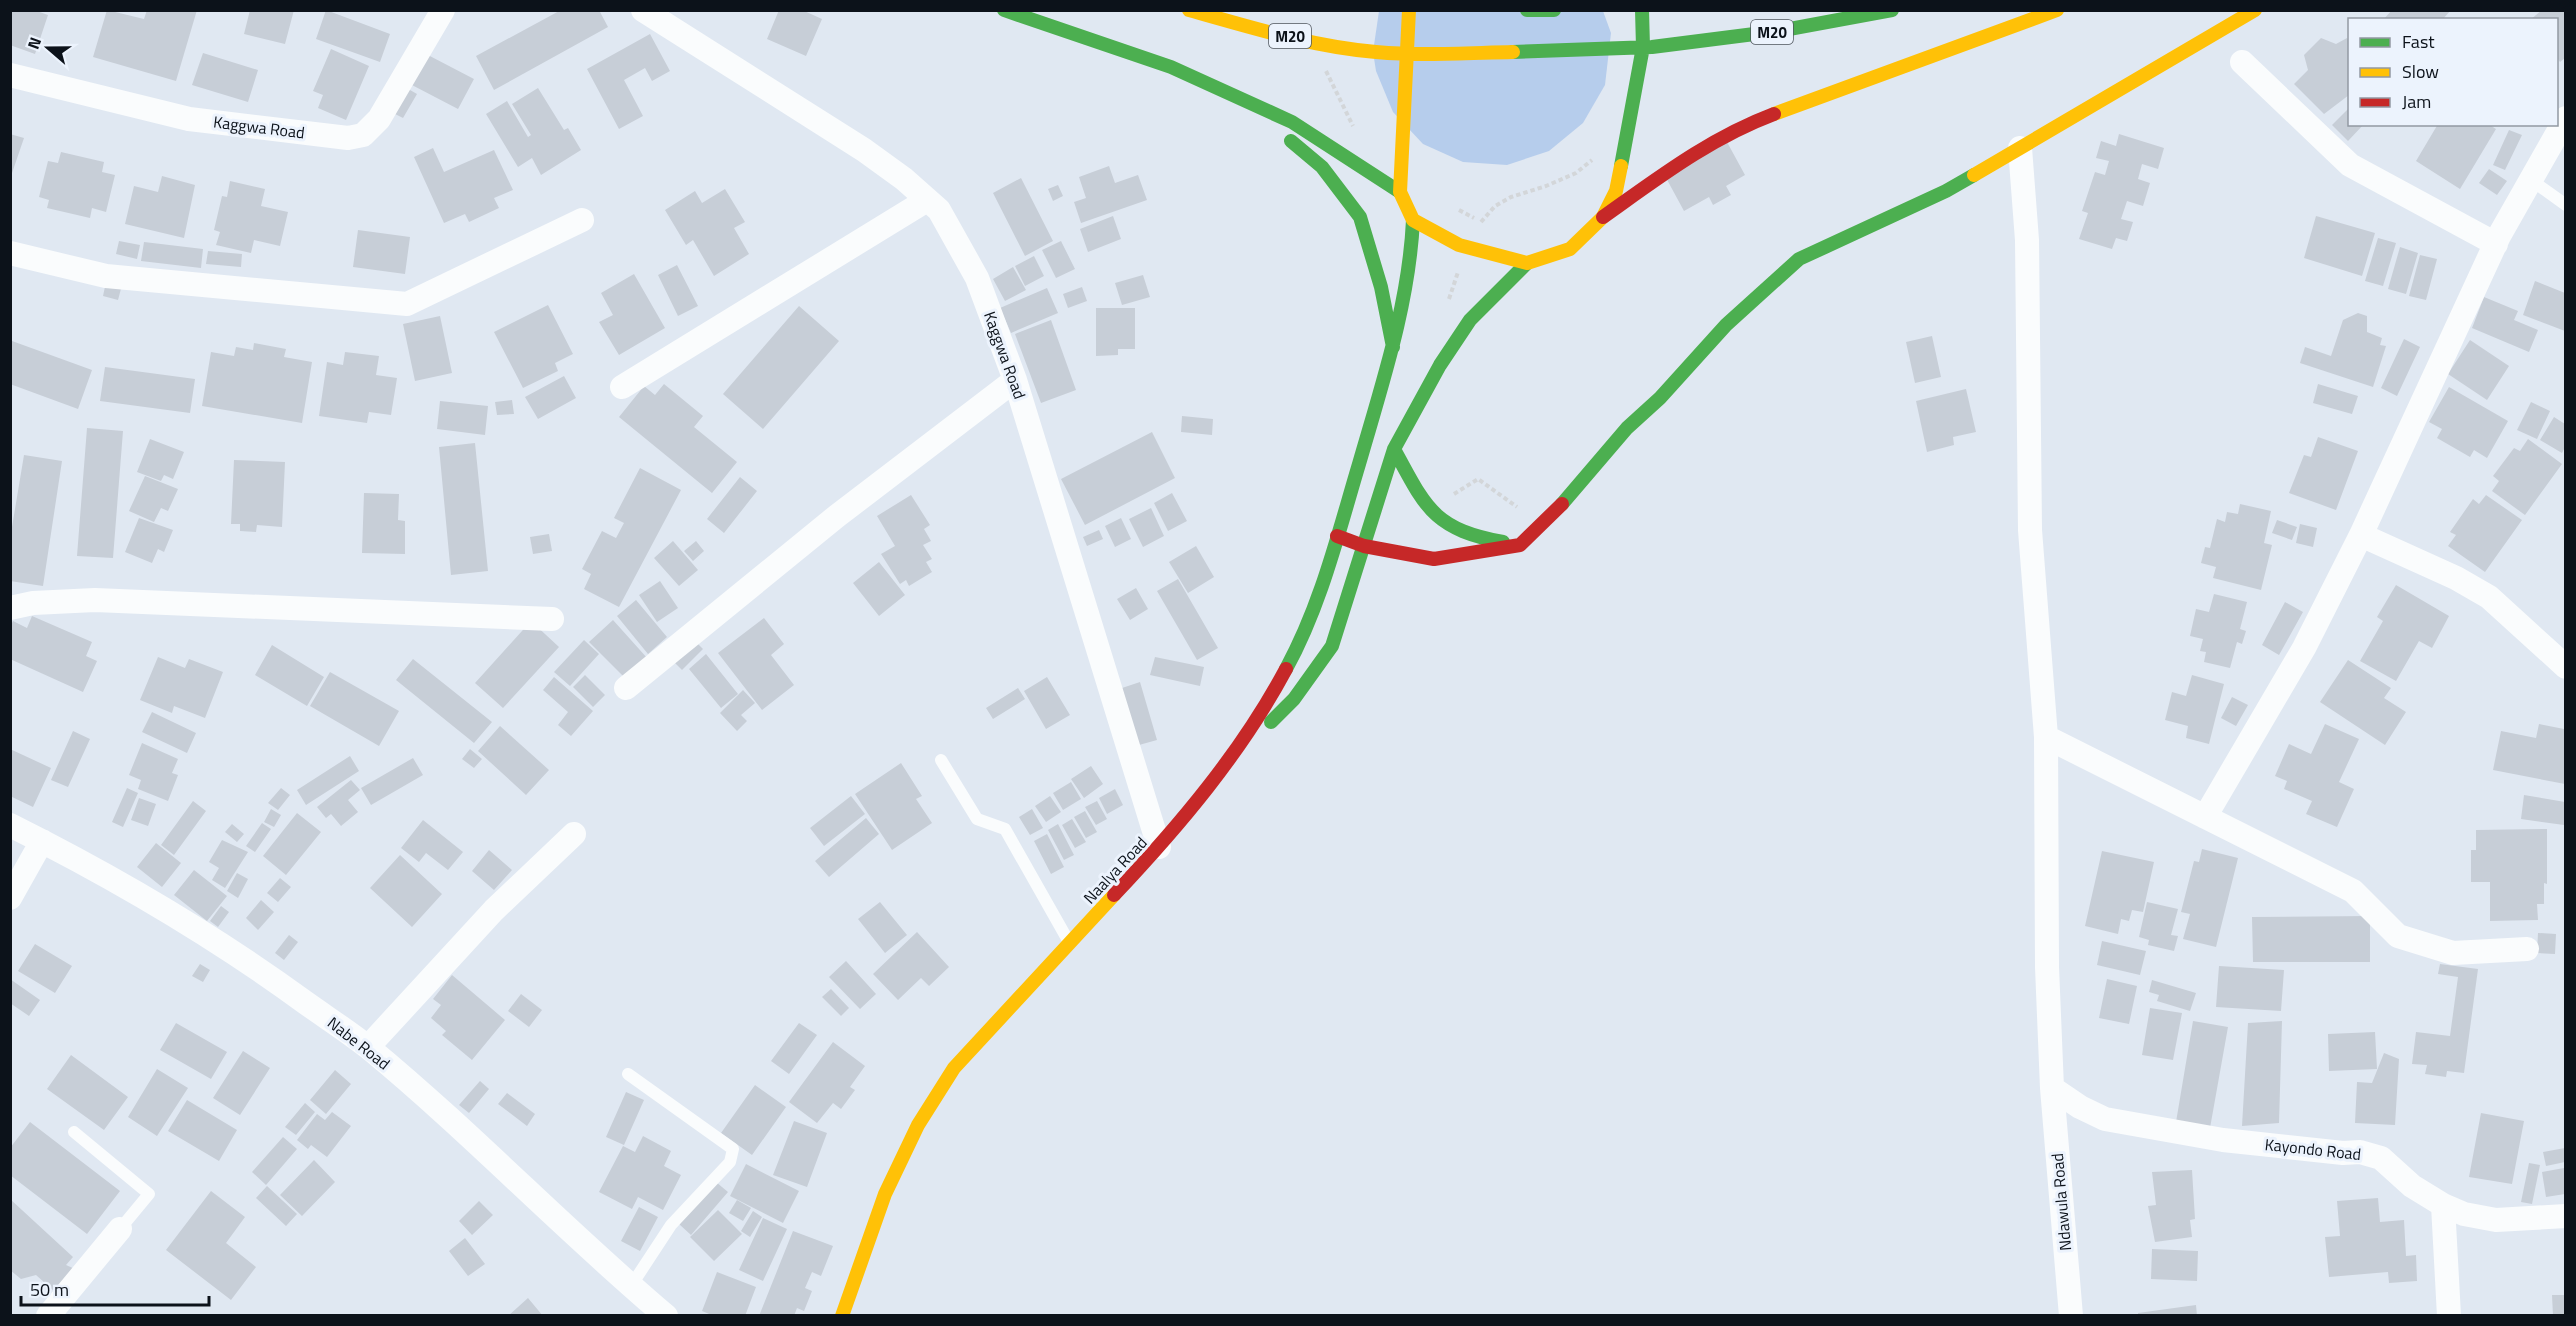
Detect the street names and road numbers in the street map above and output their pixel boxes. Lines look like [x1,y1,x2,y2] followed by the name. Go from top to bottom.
[1751,20,1793,44] road number: M20
[1269,24,1311,48] road number: M20
[212,109,306,145] street label: Kaggwa Road
[978,308,1032,402] street label: Kaggwa Road
[1077,831,1153,909] street label: Naalya Road
[323,1011,395,1075] street label: Nabe Road
[2264,1132,2362,1166] street label: Kayondo Road
[2045,1152,2077,1252] street label: Ndawula Road

